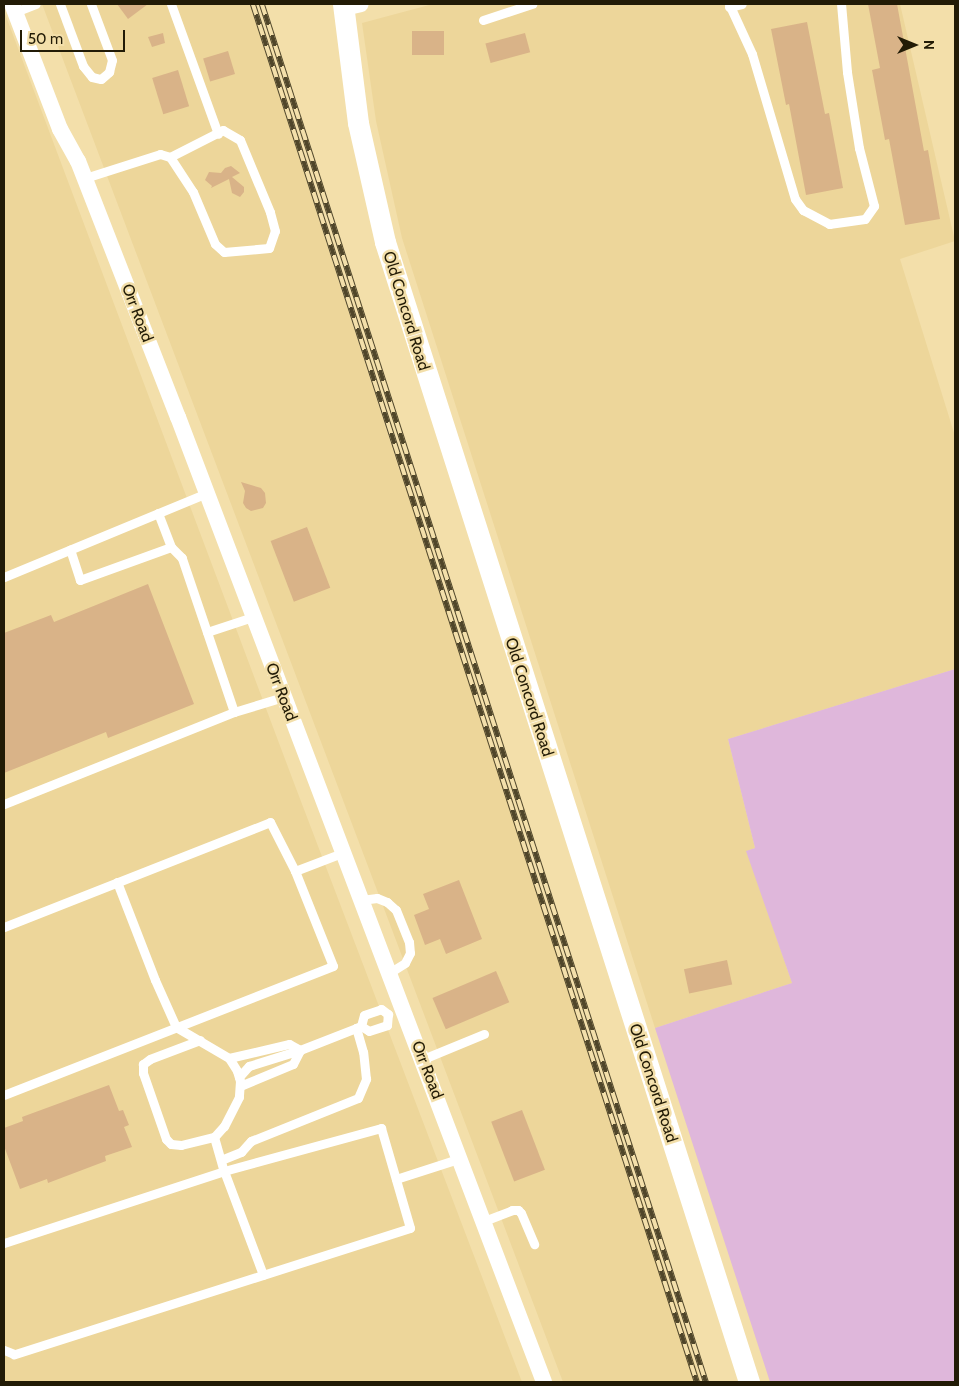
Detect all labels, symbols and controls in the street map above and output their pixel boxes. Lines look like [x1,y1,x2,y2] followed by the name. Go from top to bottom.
[22,20,128,52] scale bar
[889,20,939,70] north arrow
[28,30,63,48] text: 50 m
[920,40,938,50] text: N
[379,249,433,373] street label: Old Concord Road
[117,281,157,345] street label: Orr Road
[501,635,557,759] street label: Old Concord Road
[261,660,301,724] street label: Orr Road
[625,1021,681,1145] street label: Old Concord Road
[407,1038,447,1102] street label: Orr Road

